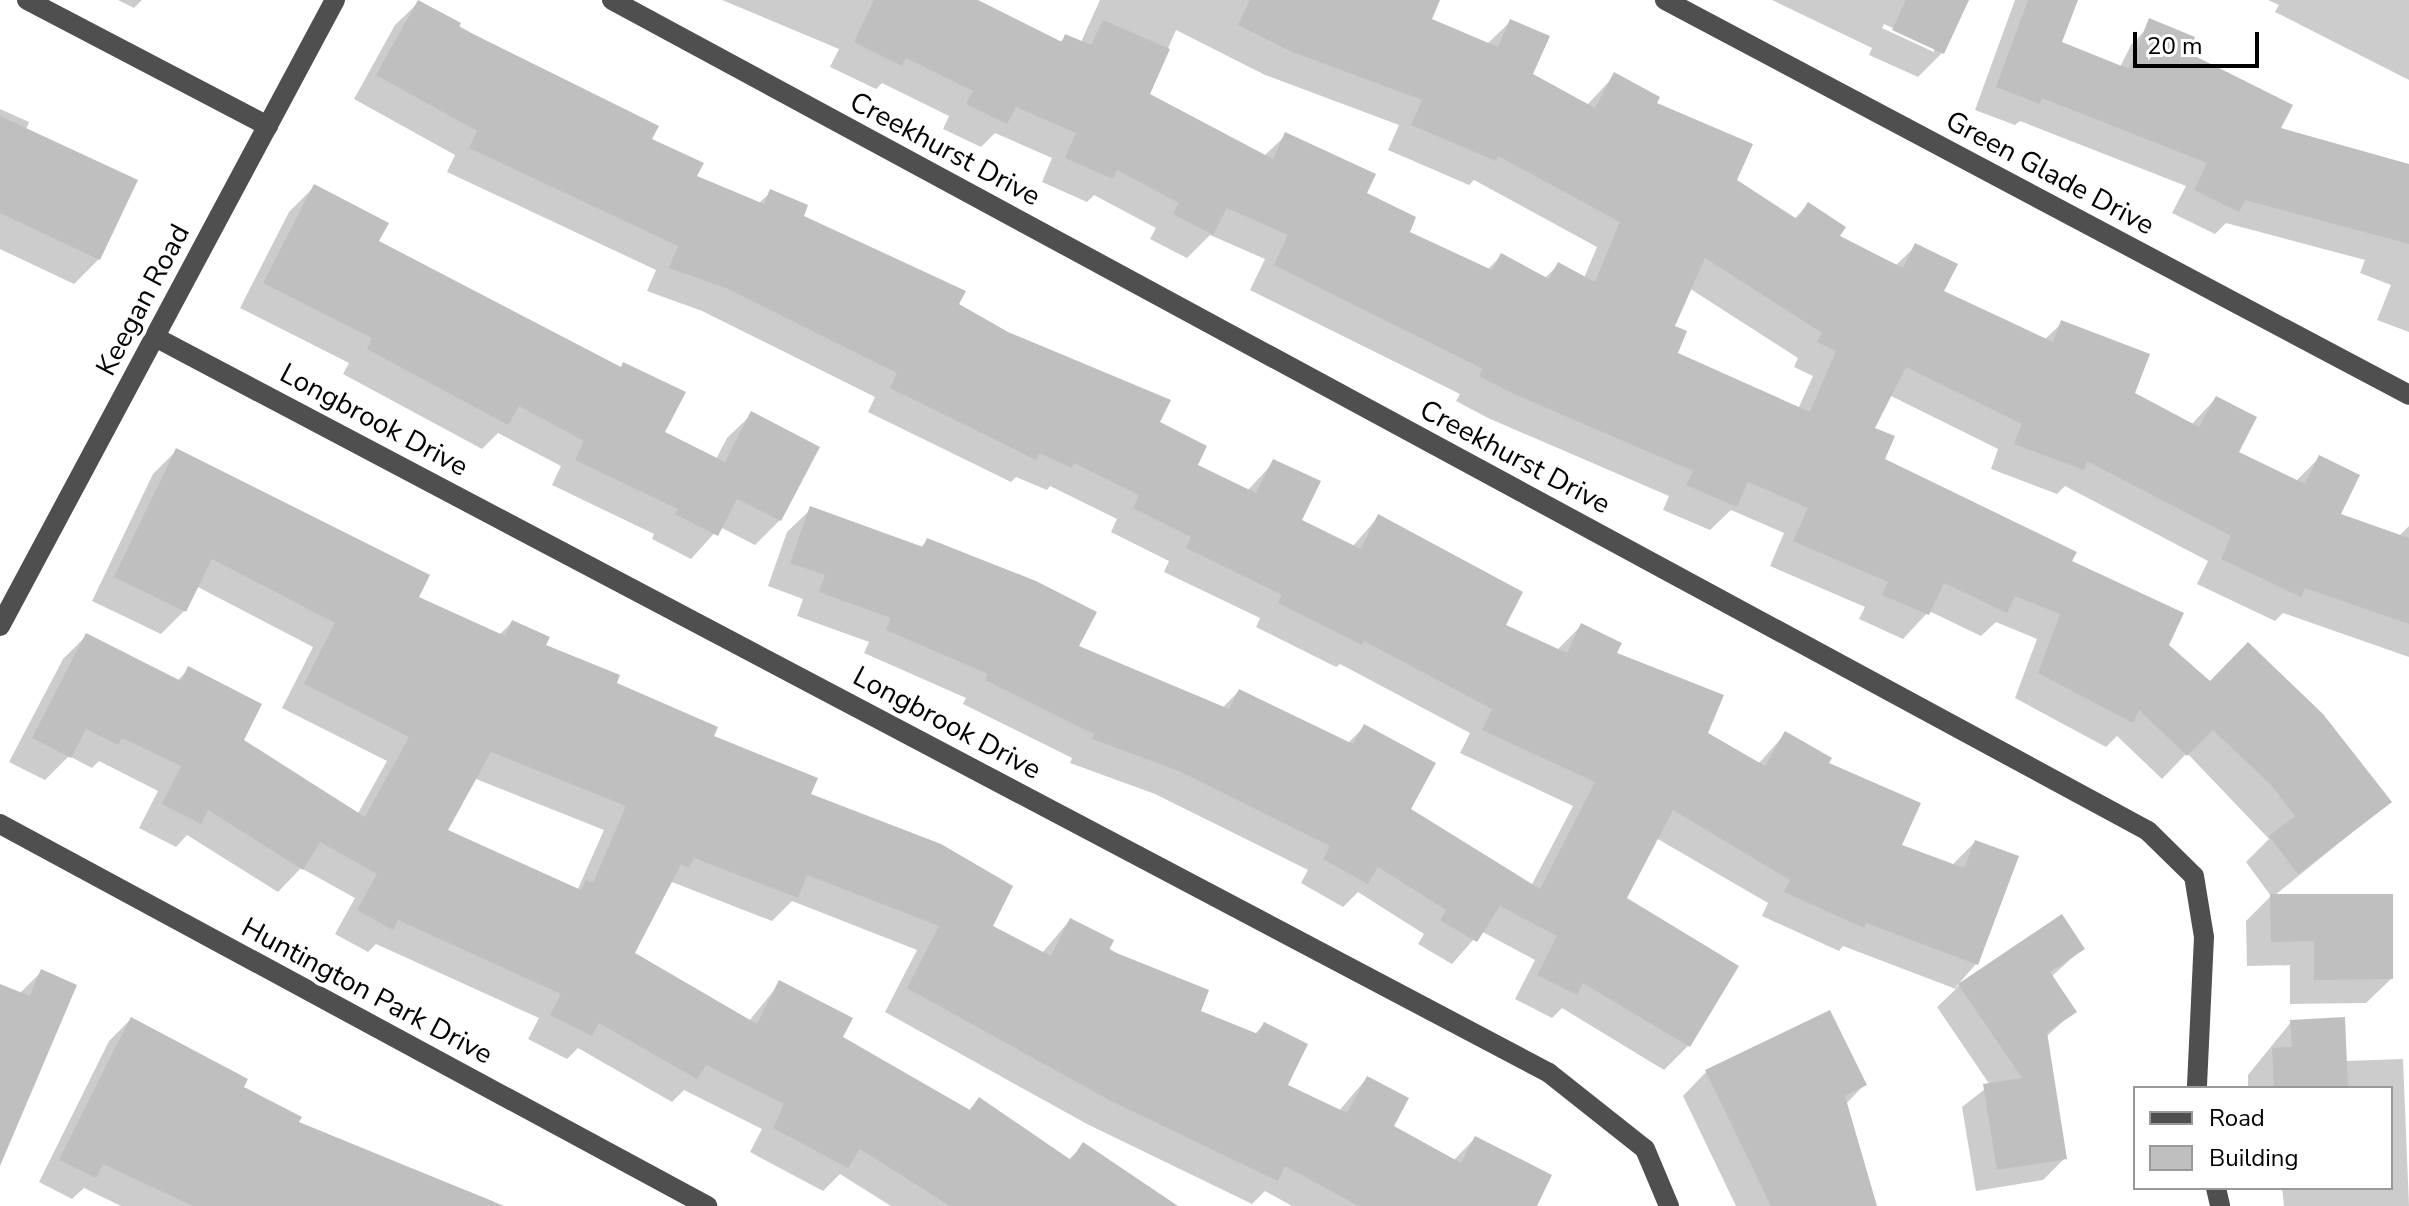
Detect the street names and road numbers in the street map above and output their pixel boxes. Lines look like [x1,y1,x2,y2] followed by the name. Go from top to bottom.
[844,85,1046,213] street label: Creekhurst Drive
[1940,104,2160,242] street label: Green Glade Drive
[89,219,197,381] street label: Keegan Road
[274,356,474,484] street label: Longbrook Drive
[1414,393,1616,521] street label: Creekhurst Drive
[847,659,1047,787] street label: Longbrook Drive
[236,911,498,1071] street label: Huntington Park Drive

